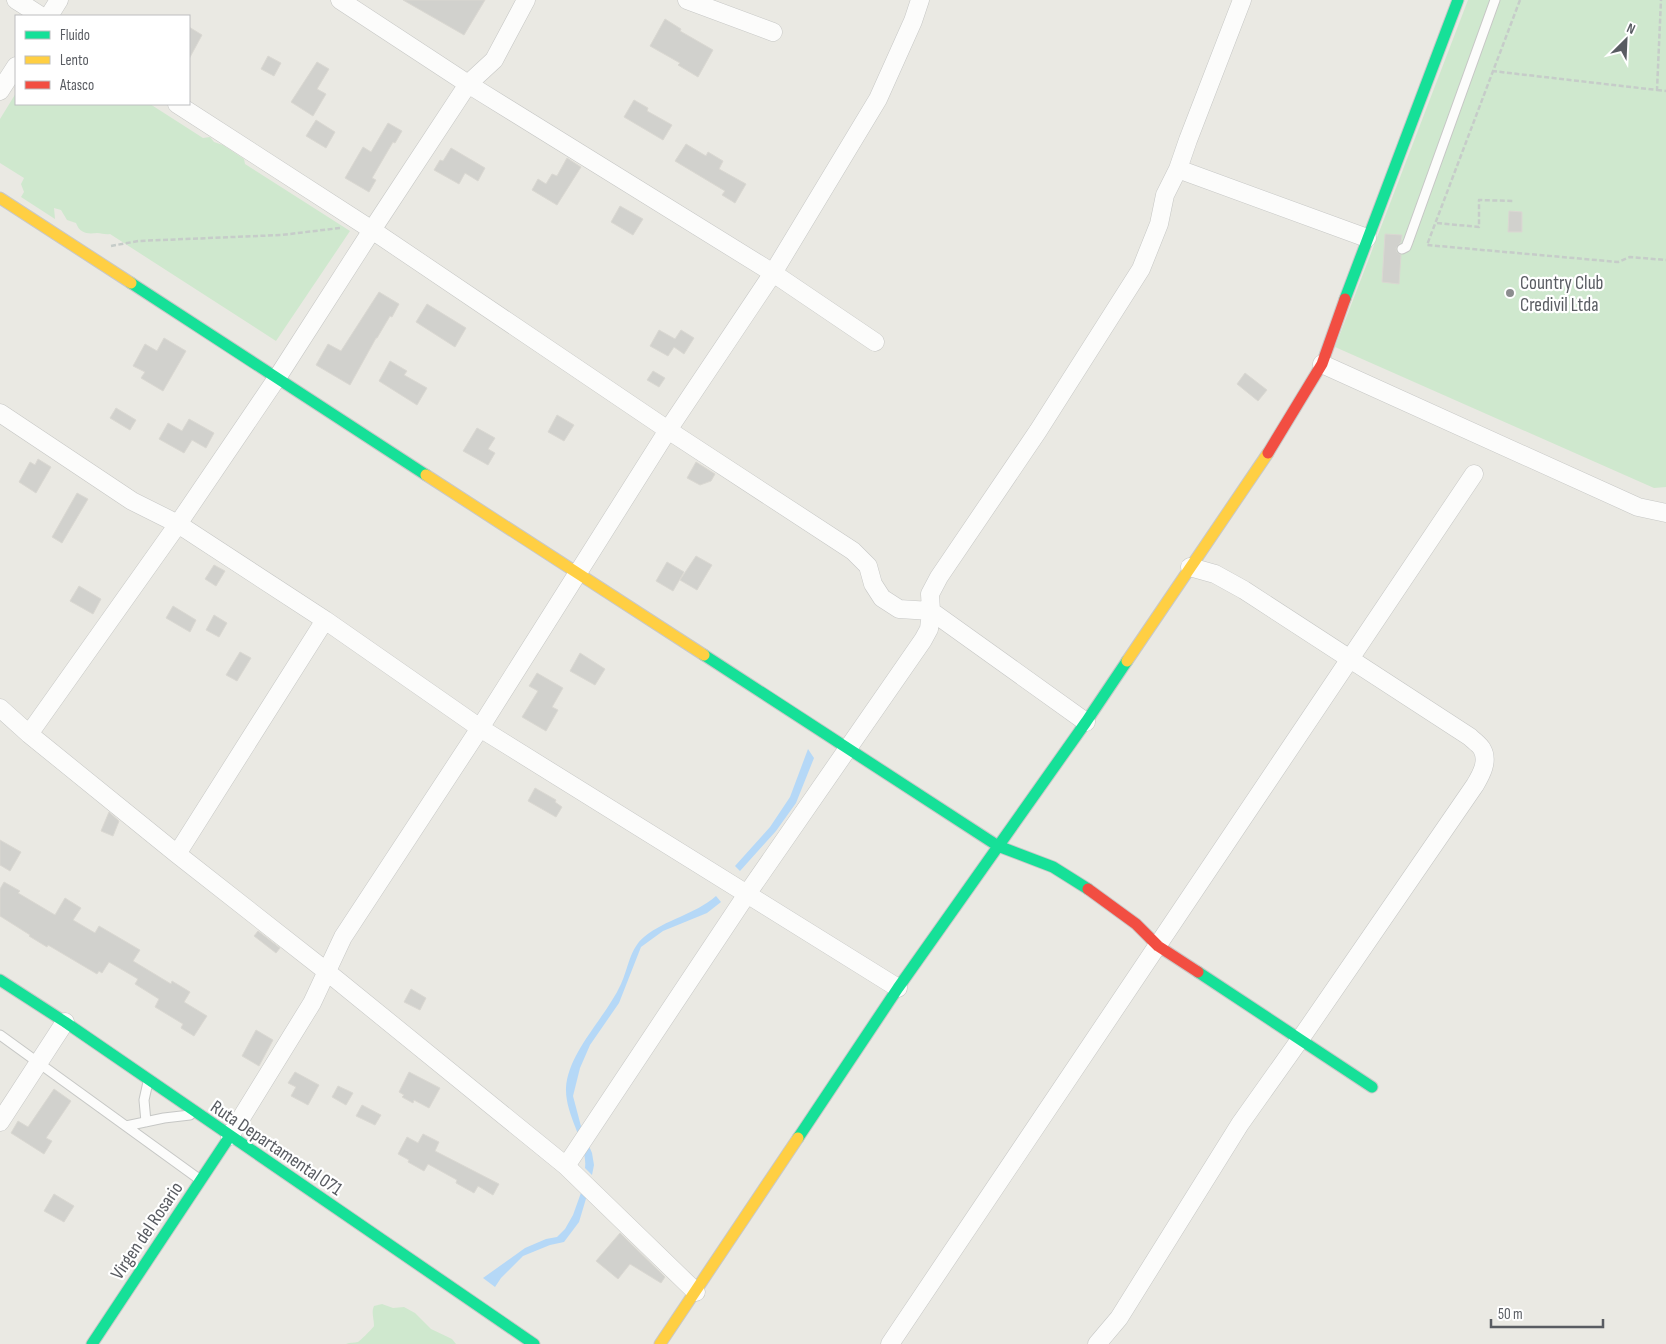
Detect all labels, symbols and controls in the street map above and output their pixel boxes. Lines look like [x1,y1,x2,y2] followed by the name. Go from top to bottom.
[15,15,190,105] legend
[1601,15,1651,65] north arrow
[1624,19,1638,38] text: N
[60,26,90,45] text: Fluido
[60,51,89,70] text: Lento
[59,76,94,95] text: Atasco
[1520,272,1603,317] place label: Country Club Credivil Ltda
[1504,287,1516,299] marker: Country Club Credivil Ltda
[206,1096,347,1201] street label: Ruta Departamental 071
[106,1178,188,1284] street label: Virgen del Rosario
[1491,1296,1604,1328] scale bar
[1498,1305,1523,1324] text: 50 m

